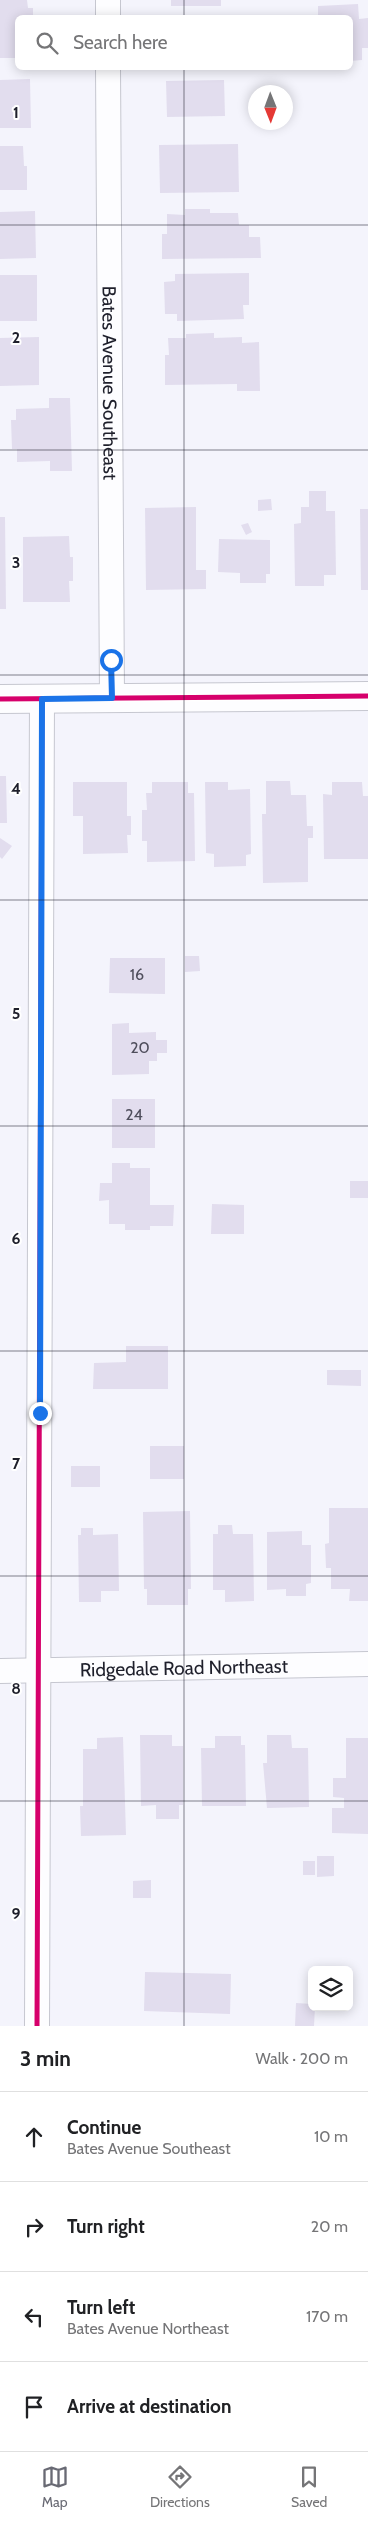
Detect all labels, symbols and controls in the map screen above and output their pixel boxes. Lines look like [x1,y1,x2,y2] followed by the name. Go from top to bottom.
[15,15,353,70] search box
[33,29,61,57] icon: search
[73,31,167,54] text: Search here
[248,85,293,130] north arrow
[13,103,19,122] text: 1
[98,286,122,481] street label: Bates Avenue Southeast
[12,328,20,347] text: 2
[12,553,20,572] text: 3
[100,649,123,672] route start
[11,779,21,798] text: 4
[130,965,144,984] house number: 16
[12,1004,20,1023] text: 5
[130,1038,150,1057] house number: 20
[125,1105,143,1124] house number: 24
[12,1229,21,1248] text: 6
[29,1402,52,1425] route end
[12,1454,21,1473] text: 7
[80,1654,289,1681] street label: Ridgedale Road Northeast
[11,1679,21,1698] text: 8
[12,1904,21,1923] text: 9
[308,1966,353,2011] map controls
[308,1966,353,2011] button: layers
[20,2046,71,2071] text: 3 min
[256,2049,348,2068] text: Walk · 200 m
[67,2116,141,2139] text: Continue
[20,2123,48,2151] icon: ahead
[314,2127,348,2146] text: 10 m
[67,2139,231,2158] text: Bates Avenue Southeast
[20,2213,48,2241] icon: right
[67,2215,145,2238] text: Turn right
[311,2217,348,2236] text: 20 m
[67,2296,135,2319] text: Turn left
[20,2303,48,2331] icon: left
[306,2307,348,2326] text: 170 m
[67,2319,229,2338] text: Bates Avenue Northeast
[20,2393,48,2421] icon: arrive
[67,2395,231,2418] text: Arrive at destination
[41,2463,69,2511] tab: Map
[150,2463,210,2511] tab: Directions
[291,2463,327,2511] tab: Saved

